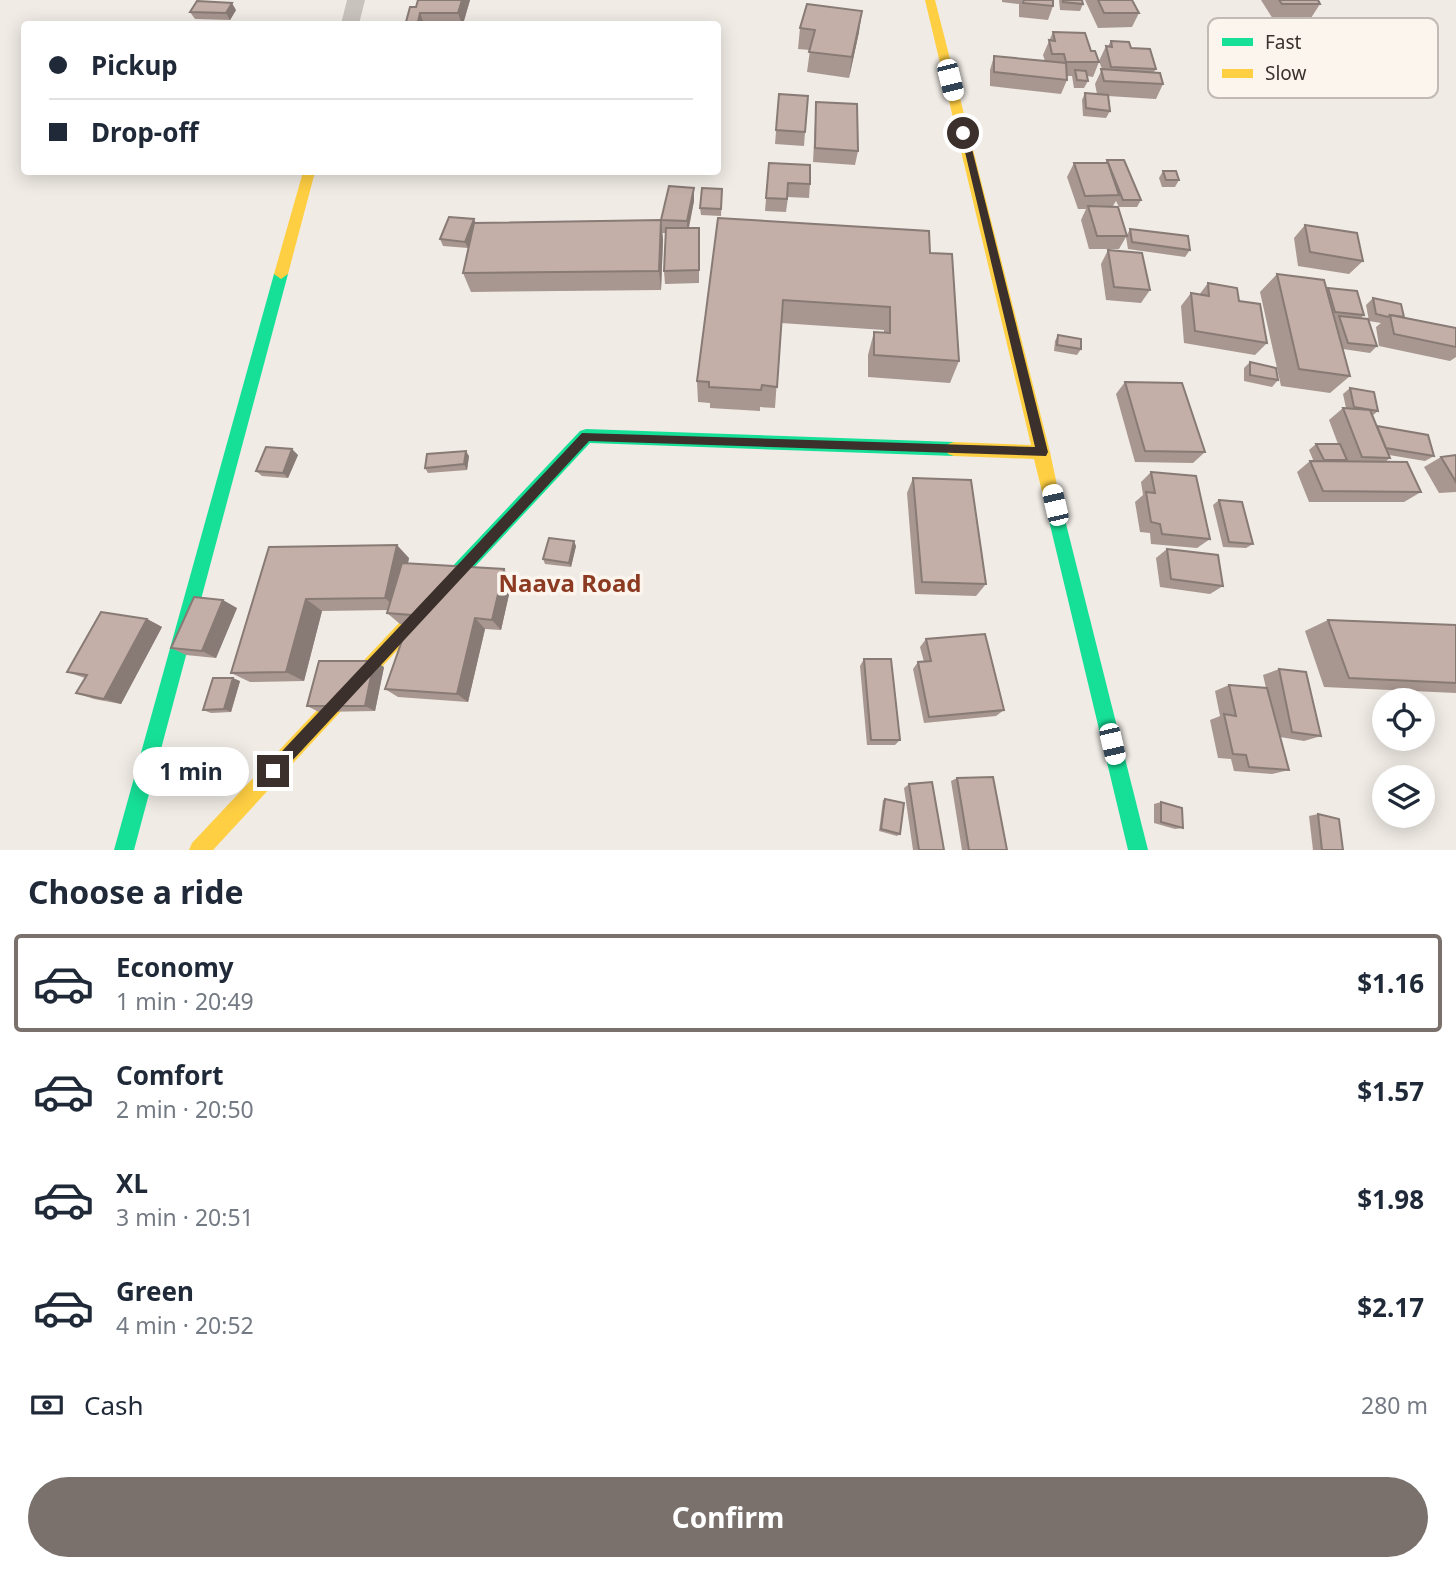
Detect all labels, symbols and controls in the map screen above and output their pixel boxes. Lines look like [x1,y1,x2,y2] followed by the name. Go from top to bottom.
[1208,18,1438,98] legend
[1265,29,1302,55] text: Fast
[91,47,178,83] text: Pickup
[935,57,966,103] car
[1265,60,1306,86] text: Slow
[91,114,198,150] text: Drop-off
[947,117,979,149] route start
[1041,482,1070,528] car
[499,566,641,599] district label: Naava Road
[1372,688,1435,828] map controls
[1372,688,1435,751] button: locate
[1098,721,1127,767] car
[133,746,248,796] callout: 1 min
[159,755,223,787] text: 1 min
[257,755,289,787] route end
[1372,765,1435,828] button: layers
[28,870,244,913] text: Choose a ride
[116,949,234,985] text: Economy
[32,952,95,1015] icon: car
[1357,965,1424,1001] text: $1.16
[116,985,254,1017] text: 1 min · 20:49
[116,1057,224,1093] text: Comfort
[32,1060,95,1123] icon: car
[1357,1073,1424,1109] text: $1.57
[116,1093,254,1125] text: 2 min · 20:50
[116,1165,148,1201] text: XL
[32,1168,95,1231] icon: car
[1357,1181,1424,1217] text: $1.98
[116,1201,254,1233] text: 3 min · 20:51
[116,1273,194,1309] text: Green
[32,1276,95,1339] icon: car
[1357,1289,1424,1325] text: $2.17
[116,1309,254,1341] text: 4 min · 20:52
[28,1386,66,1424] icon: cash
[84,1387,144,1423] text: Cash
[1361,1389,1428,1421] text: 280 m
[28,1477,1428,1557] button: Confirm

